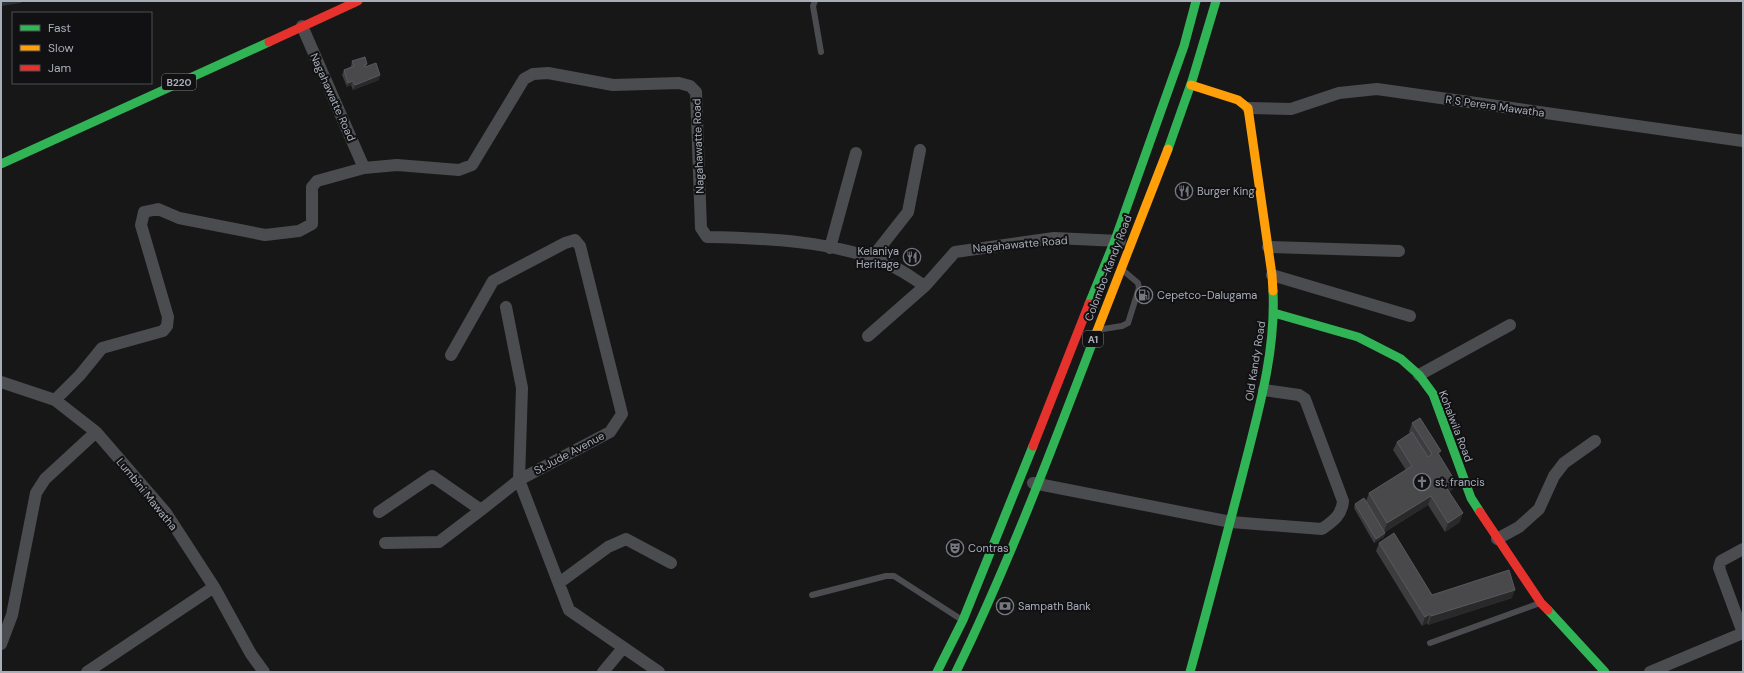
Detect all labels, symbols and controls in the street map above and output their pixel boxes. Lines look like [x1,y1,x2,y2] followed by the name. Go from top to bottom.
[12,12,152,84] legend
[48,20,71,36] text: Fast
[48,40,74,56] text: Slow
[307,51,359,143] street label: Nagahawatte Road
[48,60,71,76] text: Jam
[162,74,196,90] road number: B220
[1445,92,1545,120] street label: R S Perera Mawatha
[689,98,707,194] street label: Nagahawatte Road
[1174,181,1194,201] restaurant icon: Burger King
[1197,184,1255,198] place label: Burger King
[1081,213,1135,323] street label: Colombo-Kandy Road
[972,233,1068,255] street label: Nagahawatte Road
[856,244,899,271] place label: Kelaniya Heritage
[902,247,922,267] restaurant icon: Kelaniya Heritage
[1134,285,1154,305] fuel station icon: Cepetco-Dalugama
[1157,288,1257,302] place label: Cepetco-Dalugama
[1242,320,1268,402] street label: Old Kandy Road
[1083,331,1103,347] road number: A1
[1436,388,1476,464] street label: Kohalwila Road
[531,428,607,478] street label: St.Jude Avenue
[114,455,180,533] street label: Lumbini Mawatha
[1412,472,1432,492] church icon: st, francis
[1435,475,1485,489] place label: st, francis
[945,538,965,558] theatre icon: Contras
[968,541,1009,555] place label: Contras
[995,596,1015,616] bank icon: Sampath Bank
[1018,599,1091,613] place label: Sampath Bank

